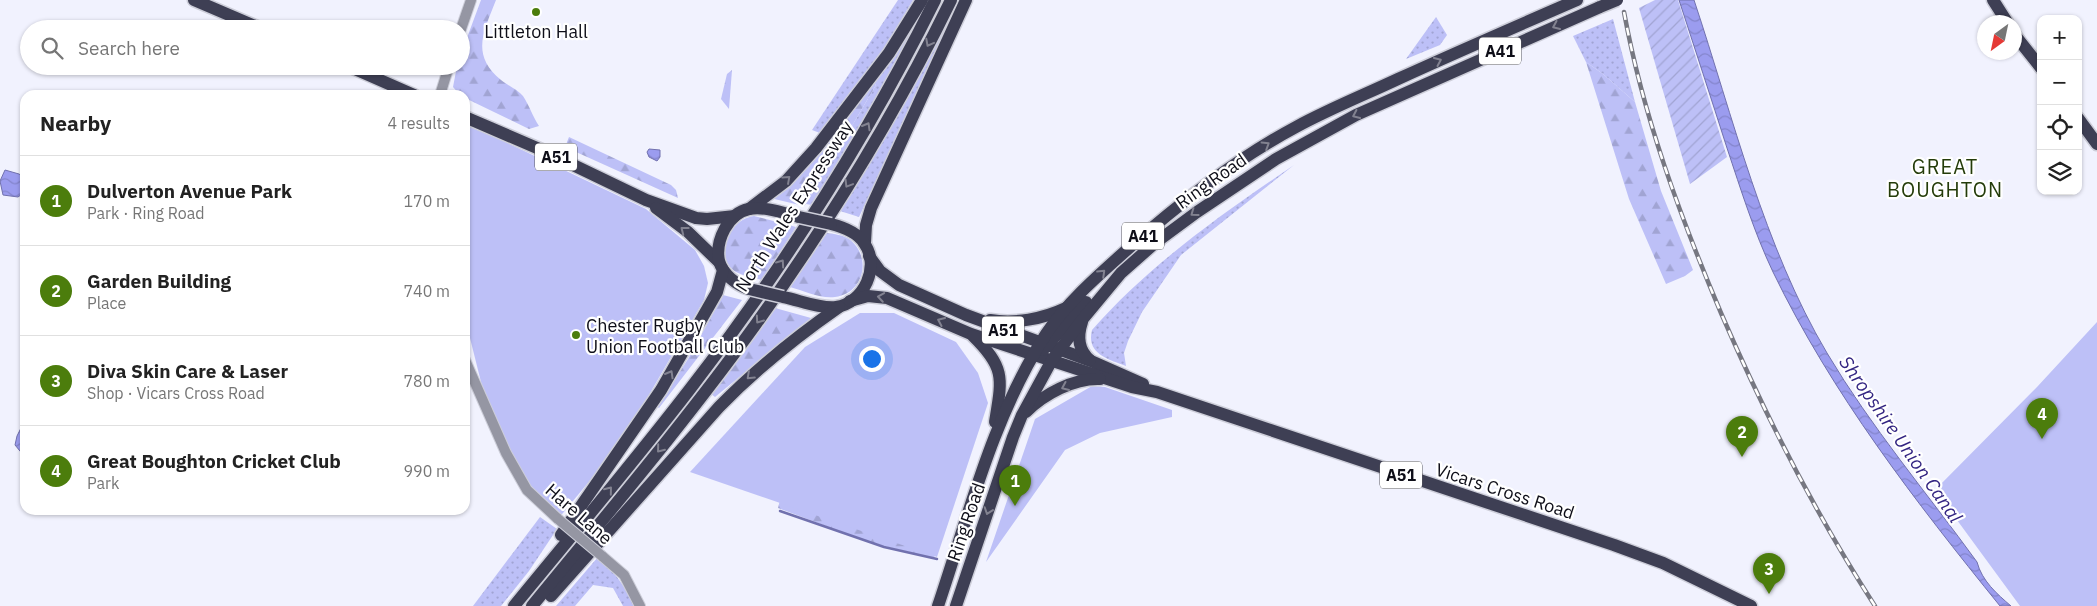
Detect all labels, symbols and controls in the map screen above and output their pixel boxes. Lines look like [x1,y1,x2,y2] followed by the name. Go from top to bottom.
[530,6,542,18] marker: Littleton Hall
[1977,15,2022,60] north arrow
[2037,15,2082,195] map controls
[2037,15,2082,60] button: +
[20,20,470,75] search box
[484,20,588,43] place label: Littleton Hall
[1552,20,1561,31] one-way arrow
[38,34,66,62] icon: search
[78,36,180,60] text: Search here
[1479,37,1521,64] road number: A41
[925,38,935,47] one-way arrow
[1433,57,1442,67] one-way arrow
[2037,60,2082,105] button: −
[2037,105,2082,150] button: locate
[40,109,111,137] text: Nearby
[1352,109,1361,120] one-way arrow
[387,113,450,133] text: 4 results
[730,116,858,296] street label: North Wales Expressway
[860,122,870,131] one-way arrow
[1260,141,1269,151] one-way arrow
[535,144,577,170] road number: A51
[1171,148,1251,214] street label: Ring Road
[2037,150,2082,195] button: layers
[1887,153,2003,203] district label: GREAT BOUGHTON
[782,175,791,184] one-way arrow
[87,179,292,203] text: Dulverton Avenue Park
[845,179,855,188] one-way arrow
[51,191,61,211] text: 1
[403,191,450,211] text: 170 m
[87,203,205,223] text: Park · Ring Road
[1191,207,1200,217] one-way arrow
[1122,222,1164,250] road number: A41
[681,227,690,235] one-way arrow
[775,260,784,269] one-way arrow
[87,269,231,293] text: Garden Building
[1096,270,1105,279] one-way arrow
[51,281,61,301] text: 2
[403,281,450,301] text: 740 m
[876,292,884,303] one-way arrow
[87,293,126,313] text: Place
[586,314,744,358] place label: Chester Rugby Union Football Club
[756,314,765,324] one-way arrow
[982,316,1024,344] road number: A51
[937,317,946,328] one-way arrow
[570,329,582,341] marker: Chester Rugby Union Football Club
[859,346,885,372] your location
[1834,351,1968,527] water label: Shropshire Union Canal
[87,359,288,383] text: Diva Skin Care & Laser
[663,370,673,379] one-way arrow
[746,370,755,379] one-way arrow
[51,371,61,391] text: 3
[403,371,450,391] text: 780 m
[1061,381,1070,392] one-way arrow
[87,383,265,403] text: Shop · Vicars Cross Road
[2026,398,2058,439] pin: 4
[1726,416,1758,457] pin: 2
[657,443,665,452] one-way arrow
[87,449,341,473] text: Great Boughton Cricket Club
[1433,458,1577,524] street label: Vicars Cross Road
[51,461,61,481] text: 4
[403,461,450,481] text: 990 m
[1380,462,1422,488] road number: A51
[999,465,1031,506] pin: 1
[87,473,119,493] text: Park
[541,479,617,550] street label: Hare Lane
[942,480,990,564] street label: Ring Road
[603,487,612,496] one-way arrow
[984,506,994,514] one-way arrow
[1753,553,1785,594] pin: 3

